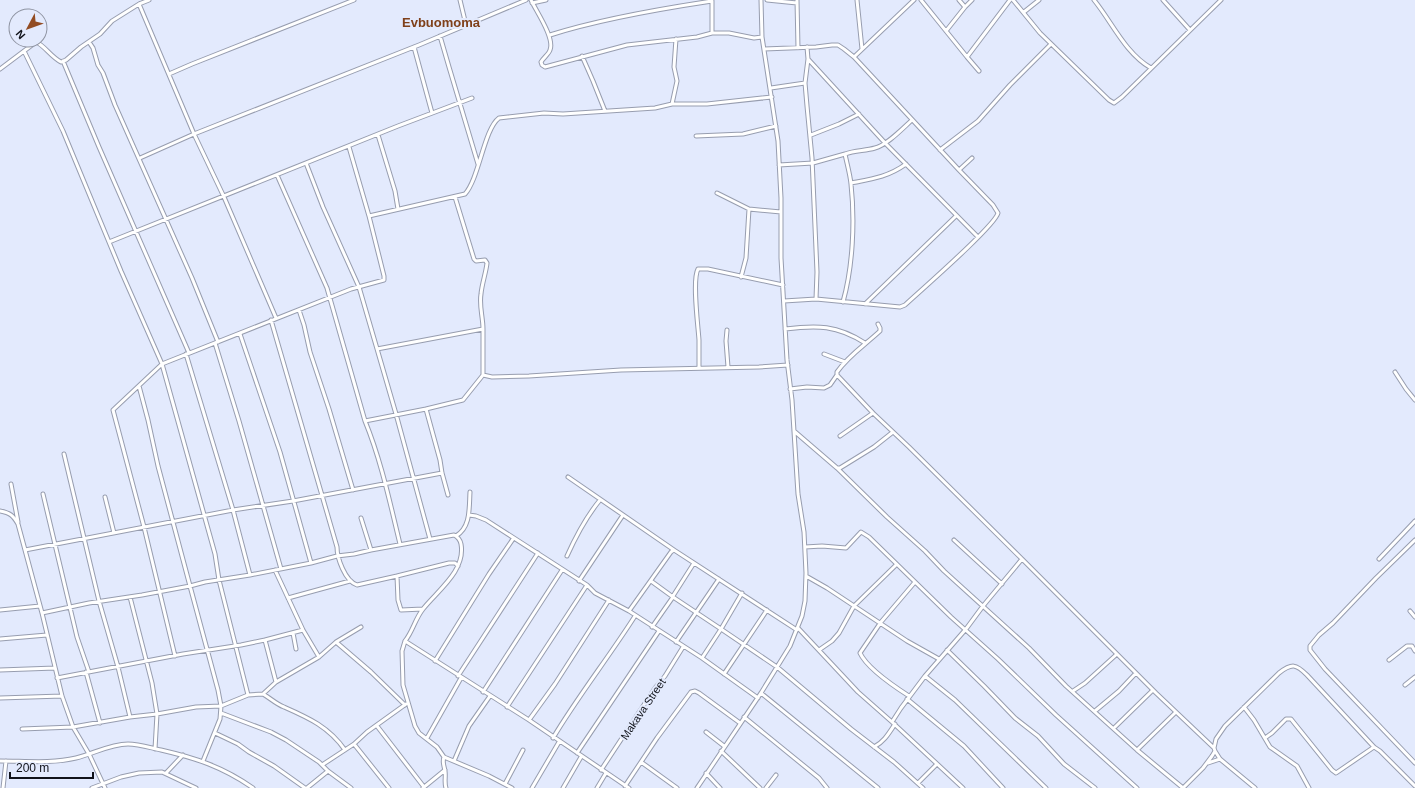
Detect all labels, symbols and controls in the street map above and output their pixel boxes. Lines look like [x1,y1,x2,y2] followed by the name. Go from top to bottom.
[8,8,48,48] north arrow
[402,15,481,30] district label: Evbuomoma
[13,28,28,41] text: N
[618,676,668,742] street label: Makava Street
[10,754,93,780] scale bar
[16,761,49,775] text: 200 m

